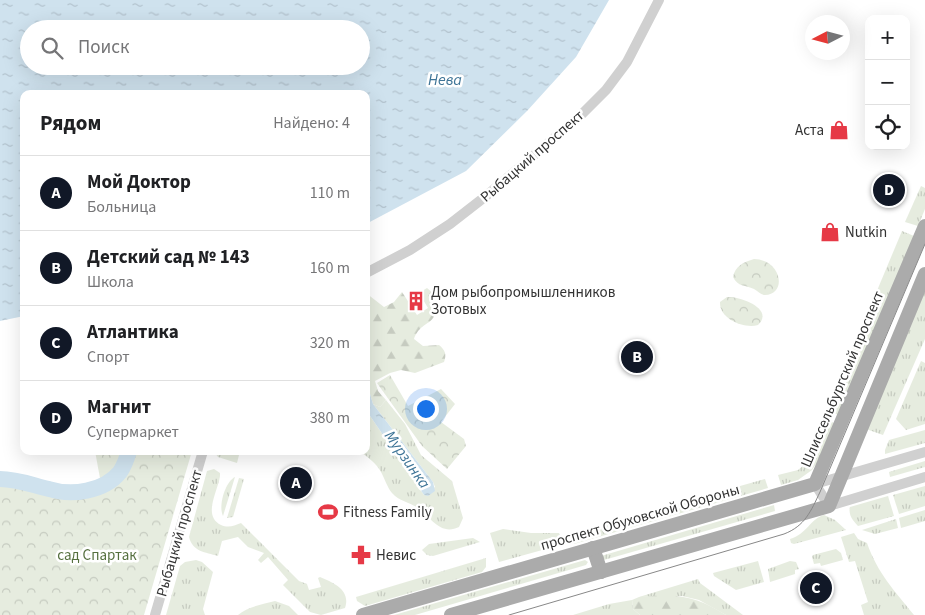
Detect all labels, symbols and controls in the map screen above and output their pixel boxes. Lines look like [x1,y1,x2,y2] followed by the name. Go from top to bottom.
[805,15,850,60] north arrow
[865,15,910,150] map controls
[865,15,910,60] button: +
[20,20,370,75] search box
[38,34,66,62] icon: search
[78,34,129,61] text: Поиск
[865,60,910,105] button: −
[428,69,462,91] water label: Нева
[476,105,589,207] street label: Рыбацкий проспект
[865,105,910,150] button: locate
[40,108,101,138] text: Рядом
[273,112,350,134] text: Найдено: 4
[828,119,850,141] shop icon: Аста
[795,120,824,141] place label: Аста
[87,169,191,196] text: Мой Доктор
[873,171,905,209] pin: D
[51,182,61,204] text: A
[310,182,350,204] text: 110 m
[87,196,156,218] text: Больница
[819,221,841,243] shop icon: Nutkin
[845,222,887,243] place label: Nutkin
[87,244,250,271] text: Детский сад № 143
[51,257,61,279] text: B
[310,257,350,279] text: 160 m
[87,271,134,293] text: Школа
[431,282,616,320] place label: Дом рыбопромышленников Зотовых
[796,288,889,471] street label: Шлиссельбургский проспект
[405,290,427,312] building icon: Дом рыбопромышленников Зотовых
[87,319,179,346] text: Атлантика
[51,332,61,354] text: C
[310,332,350,354] text: 320 m
[621,338,653,376] pin: B
[87,346,130,368] text: Спорт
[87,394,151,421] text: Магнит
[413,396,439,422] your location
[51,407,61,429] text: D
[310,407,350,429] text: 380 m
[87,421,179,443] text: Супермаркет
[379,426,435,493] water label: Мурзинка
[280,464,312,502] pin: A
[151,467,208,599] street label: Рыбацкий проспект
[538,479,742,556] street label: проспект Обуховской Обороны
[317,501,339,523] sports icon: Fitness Family
[343,502,432,523] place label: Fitness Family
[350,544,372,566] pharmacy icon: Невис
[57,545,137,566] park label: сад Спартак
[376,545,416,566] place label: Невис
[800,569,832,607] pin: C

